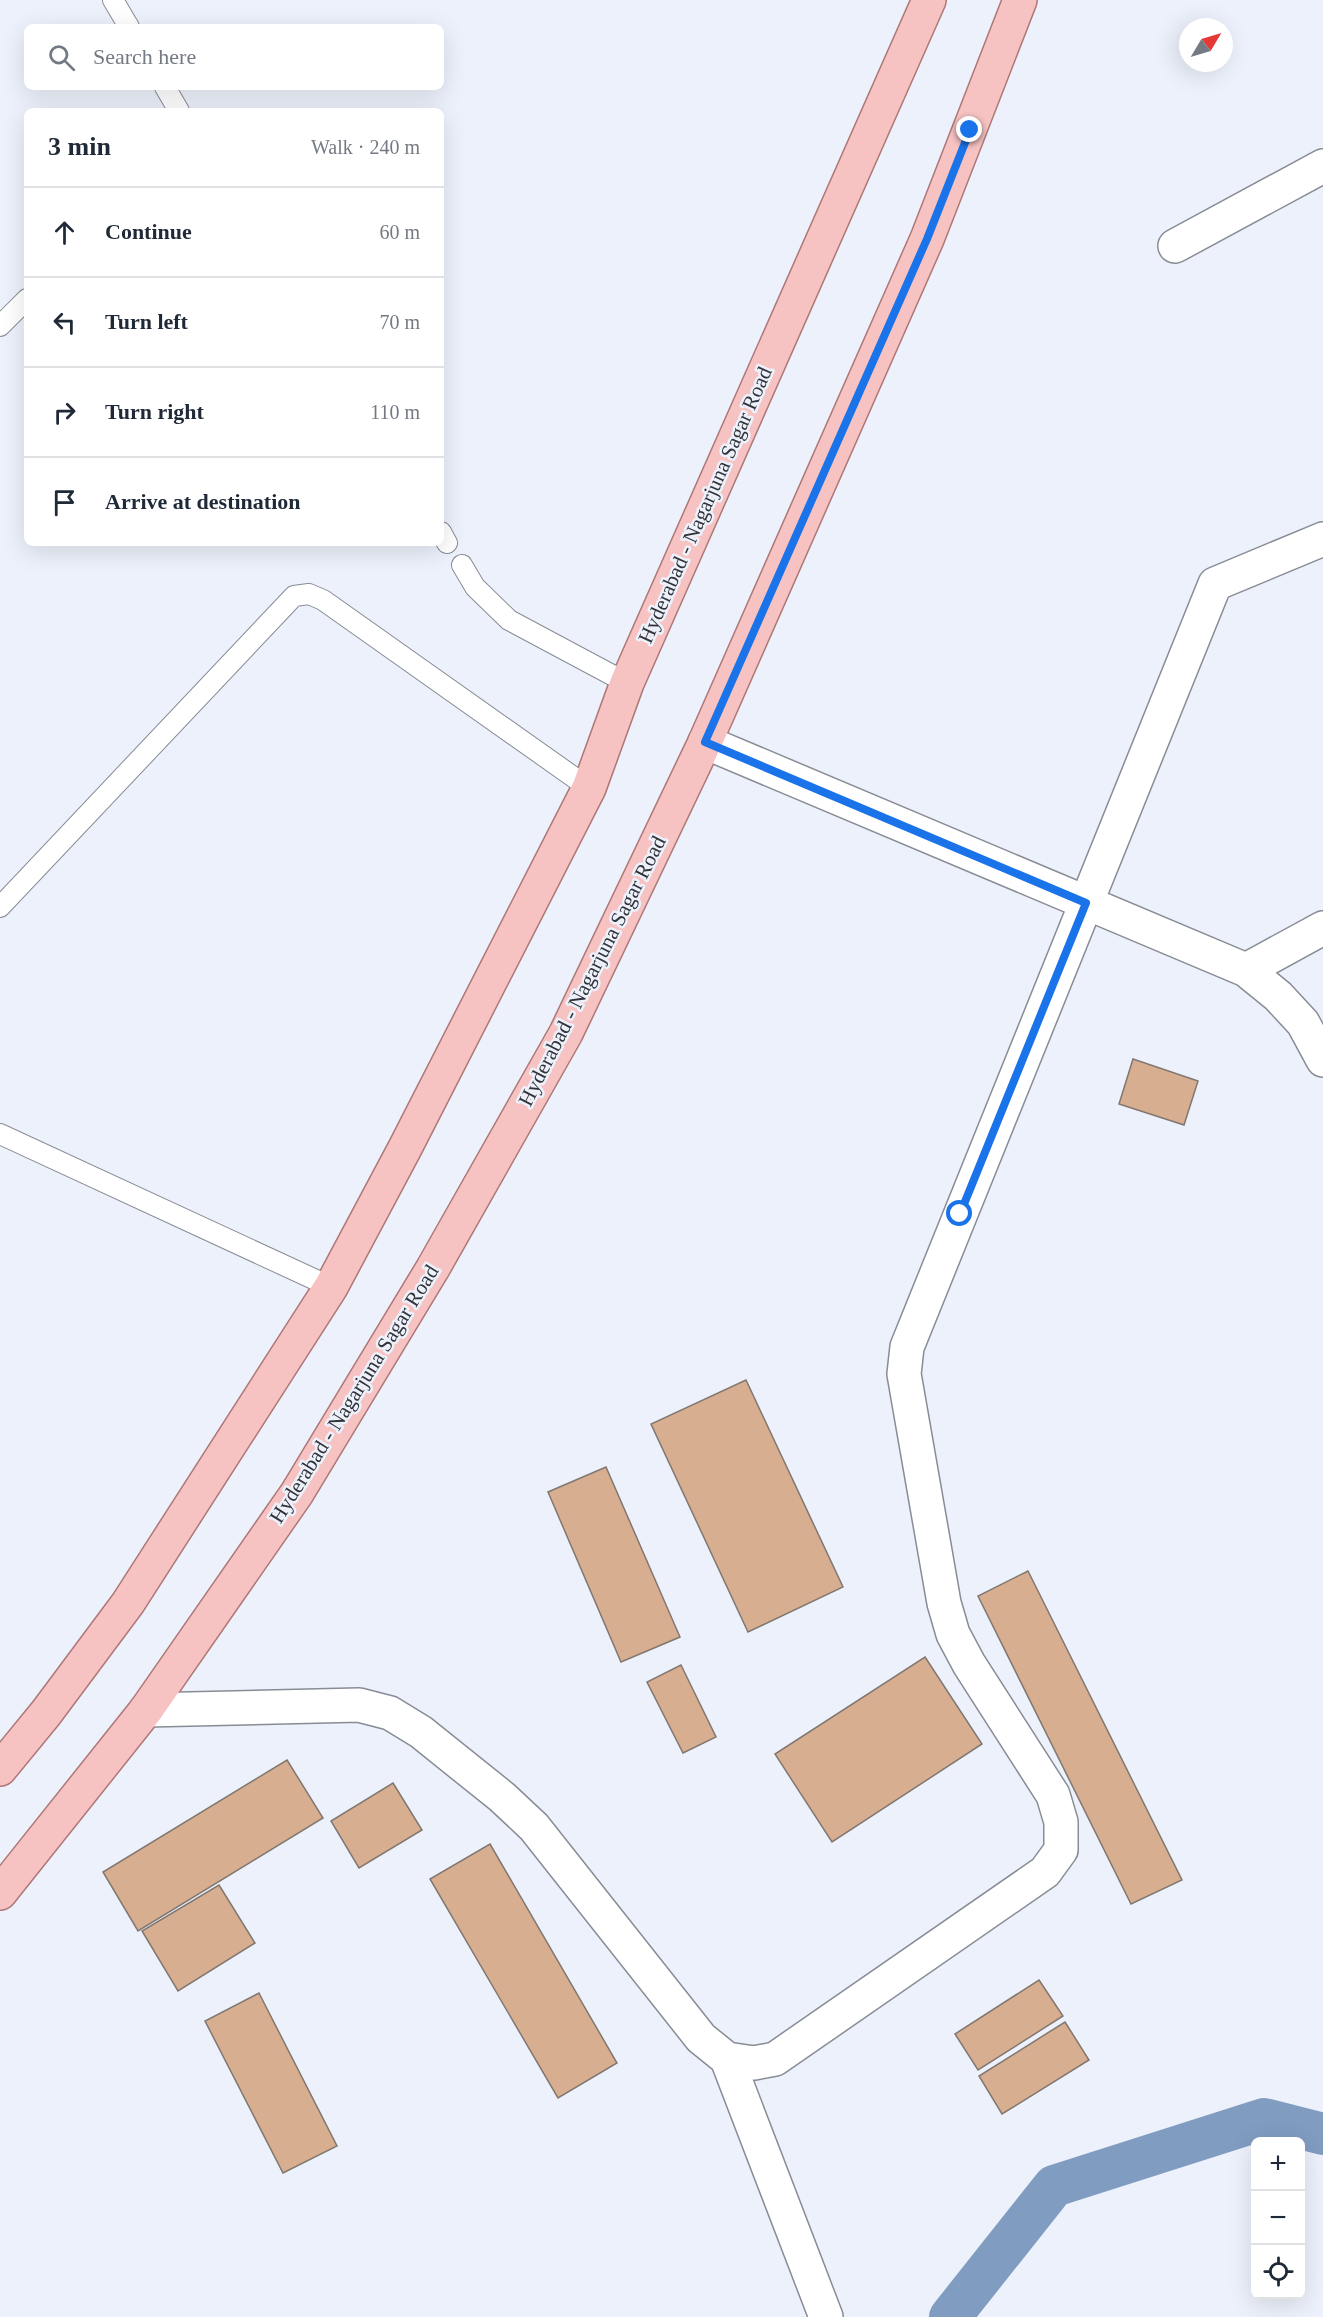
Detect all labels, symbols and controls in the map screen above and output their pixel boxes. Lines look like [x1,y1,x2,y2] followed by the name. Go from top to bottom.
[1179,18,1233,72] north arrow
[24,24,444,90] search box
[45,41,78,74] icon: search
[93,44,196,69] text: Search here
[956,116,982,142] route end
[48,132,111,161] text: 3 min
[311,136,420,158] text: Walk · 240 m
[48,216,81,249] icon: ahead
[105,219,192,244] text: Continue
[379,221,420,243] text: 60 m
[48,306,81,339] icon: left
[105,309,188,334] text: Turn left
[379,311,420,333] text: 70 m
[633,363,777,647] street label: Hyderabad - Nagarjuna Sagar Road
[48,396,81,429] icon: right
[105,399,204,424] text: Turn right
[370,401,420,423] text: 110 m
[48,486,81,519] icon: arrive
[105,489,301,514] text: Arrive at destination
[513,832,671,1110] street label: Hyderabad - Nagarjuna Sagar Road
[946,1200,972,1226] route start
[264,1260,444,1527] street label: Hyderabad - Nagarjuna Sagar Road
[1251,2137,1305,2299] map controls
[1251,2137,1305,2191] button: +
[1251,2191,1305,2245] button: −
[1251,2245,1305,2299] button: locate

